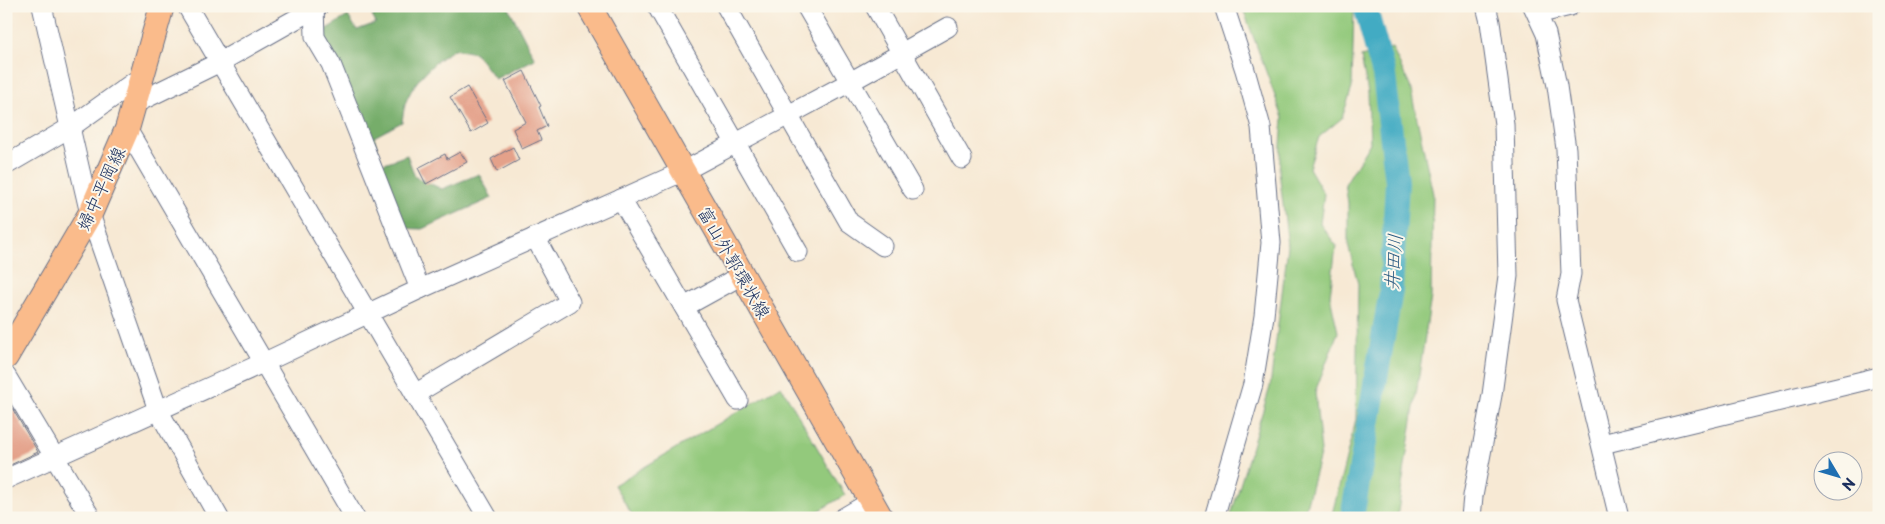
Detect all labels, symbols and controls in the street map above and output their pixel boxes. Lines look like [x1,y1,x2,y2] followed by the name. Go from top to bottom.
[69,142,131,234] street label: 婦中平岡線
[692,201,778,323] street label: 富山外郭環状線
[1376,233,1408,291] water label: 井田川
[1812,452,1862,502] north arrow
[1837,473,1860,495] text: N

